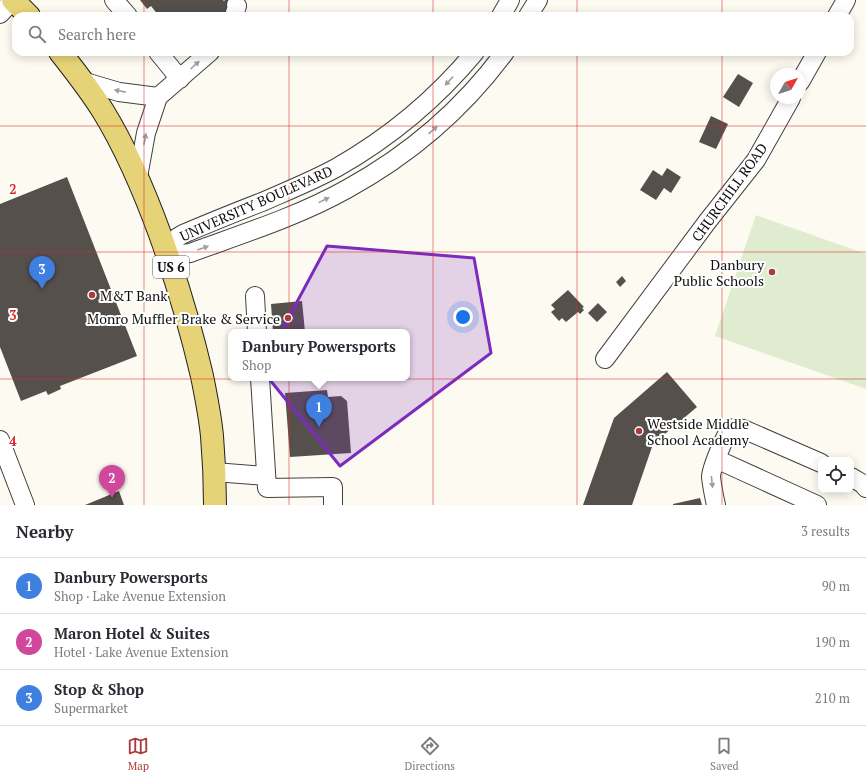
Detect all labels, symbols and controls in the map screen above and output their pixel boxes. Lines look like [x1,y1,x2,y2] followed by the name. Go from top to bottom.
[12,12,854,56] search box
[26,23,48,45] icon: search
[58,24,136,44] text: Search here
[190,61,200,70] one-way arrow
[770,68,806,104] north arrow
[444,76,454,86] one-way arrow
[113,88,126,94] one-way arrow
[427,125,438,134] one-way arrow
[142,132,148,145] one-way arrow
[687,139,771,245] street label: CHURCHILL ROAD
[177,161,336,245] street label: UNIVERSITY BOULEVARD
[9,180,17,198] text: 2
[318,197,330,203] one-way arrow
[198,245,210,251] one-way arrow
[674,255,765,290] place label: Danbury Public Schools
[29,256,55,289] pin: 3
[153,256,189,278] road number: US 6
[767,267,777,277] marker: Danbury Public Schools
[100,286,168,305] place label: M&T Bank
[87,290,97,300] marker: M&T Bank
[9,306,17,324] text: 3
[453,307,473,327] your location
[87,309,280,328] place label: Monro Muffler Brake & Service
[283,313,293,323] marker: Monro Muffler Brake & Service
[228,329,410,381] popup
[242,336,396,356] text: Danbury Powersports
[242,356,271,374] text: Shop
[306,394,332,427] pin: 1
[647,414,750,449] place label: Westside Middle School Academy
[634,426,644,436] marker: Westside Middle School Academy
[9,432,17,450] text: 4
[818,457,854,493] map controls
[818,457,854,493] button: locate
[99,465,125,498] pin: 2
[709,476,715,488] one-way arrow
[16,520,74,543] text: Nearby
[801,522,850,540] text: 3 results
[54,567,208,587] text: Danbury Powersports
[25,577,33,595] text: 1
[822,577,850,595] text: 90 m
[54,587,226,605] text: Shop · Lake Avenue Extension
[54,623,210,643] text: Maron Hotel & Suites
[25,633,33,651] text: 2
[815,633,850,651] text: 190 m
[54,643,229,661] text: Hotel · Lake Avenue Extension
[54,679,144,699] text: Stop & Shop
[25,689,33,707] text: 3
[815,689,850,707] text: 210 m
[54,699,128,717] text: Supermarket
[127,735,149,773] tab: Map
[404,735,455,773] tab: Directions
[710,735,739,773] tab: Saved

